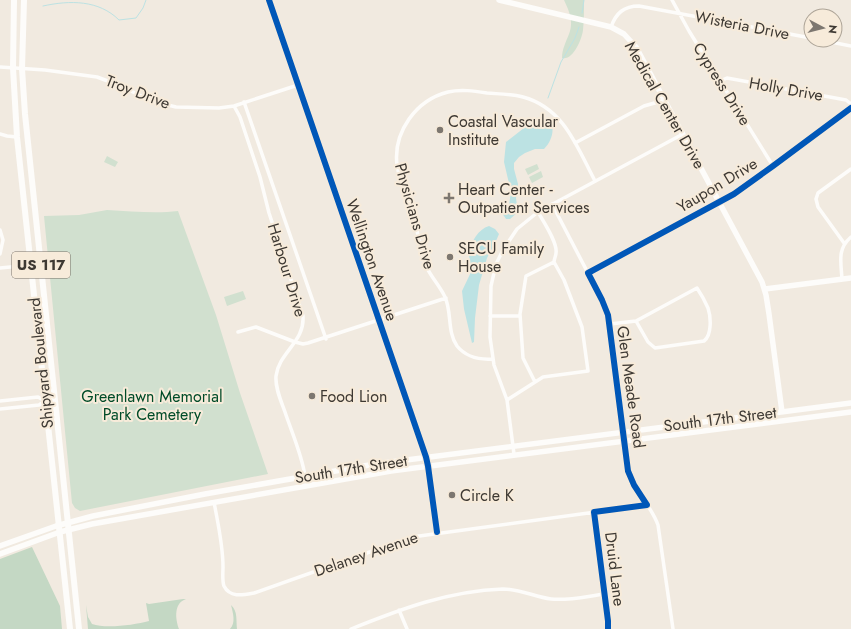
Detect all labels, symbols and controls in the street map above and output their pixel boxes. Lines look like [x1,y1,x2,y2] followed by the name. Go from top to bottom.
[693,5,791,45] street label: Wisteria Drive
[803,8,843,48] north arrow
[824,24,841,35] text: N
[619,37,711,173] street label: Medical Center Drive
[687,38,757,130] street label: Cypress Drive
[102,69,174,115] street label: Troy Drive
[747,71,825,107] street label: Holly Drive
[448,110,558,151] place label: Coastal Vascular Institute
[435,125,445,135] marker: Coastal Vascular Institute
[672,152,762,218] street label: Yaupon Drive
[389,160,441,272] street label: Physicians Drive
[458,178,590,219] place label: Heart Center - Outpatient Services
[443,192,455,204] marker: Heart Center - Outpatient Services
[340,196,404,324] street label: Wellington Avenue
[262,220,312,320] street label: Harbour Drive
[458,237,545,278] place label: SECU Family House
[12,252,70,278] road number: US 117
[445,252,455,262] marker: SECU Family House
[23,296,59,430] street label: Shipyard Boulevard
[611,324,651,450] street label: Glen Meade Road
[81,385,223,426] park label: Greenlawn Memorial Park Cemetery
[320,385,387,408] place label: Food Lion
[307,391,317,401] marker: Food Lion
[662,401,778,437] street label: South 17th Street
[293,449,409,489] street label: South 17th Street
[460,484,514,507] place label: Circle K
[447,490,457,500] marker: Circle K
[311,525,421,583] street label: Delaney Avenue
[599,531,631,607] street label: Druid Lane

